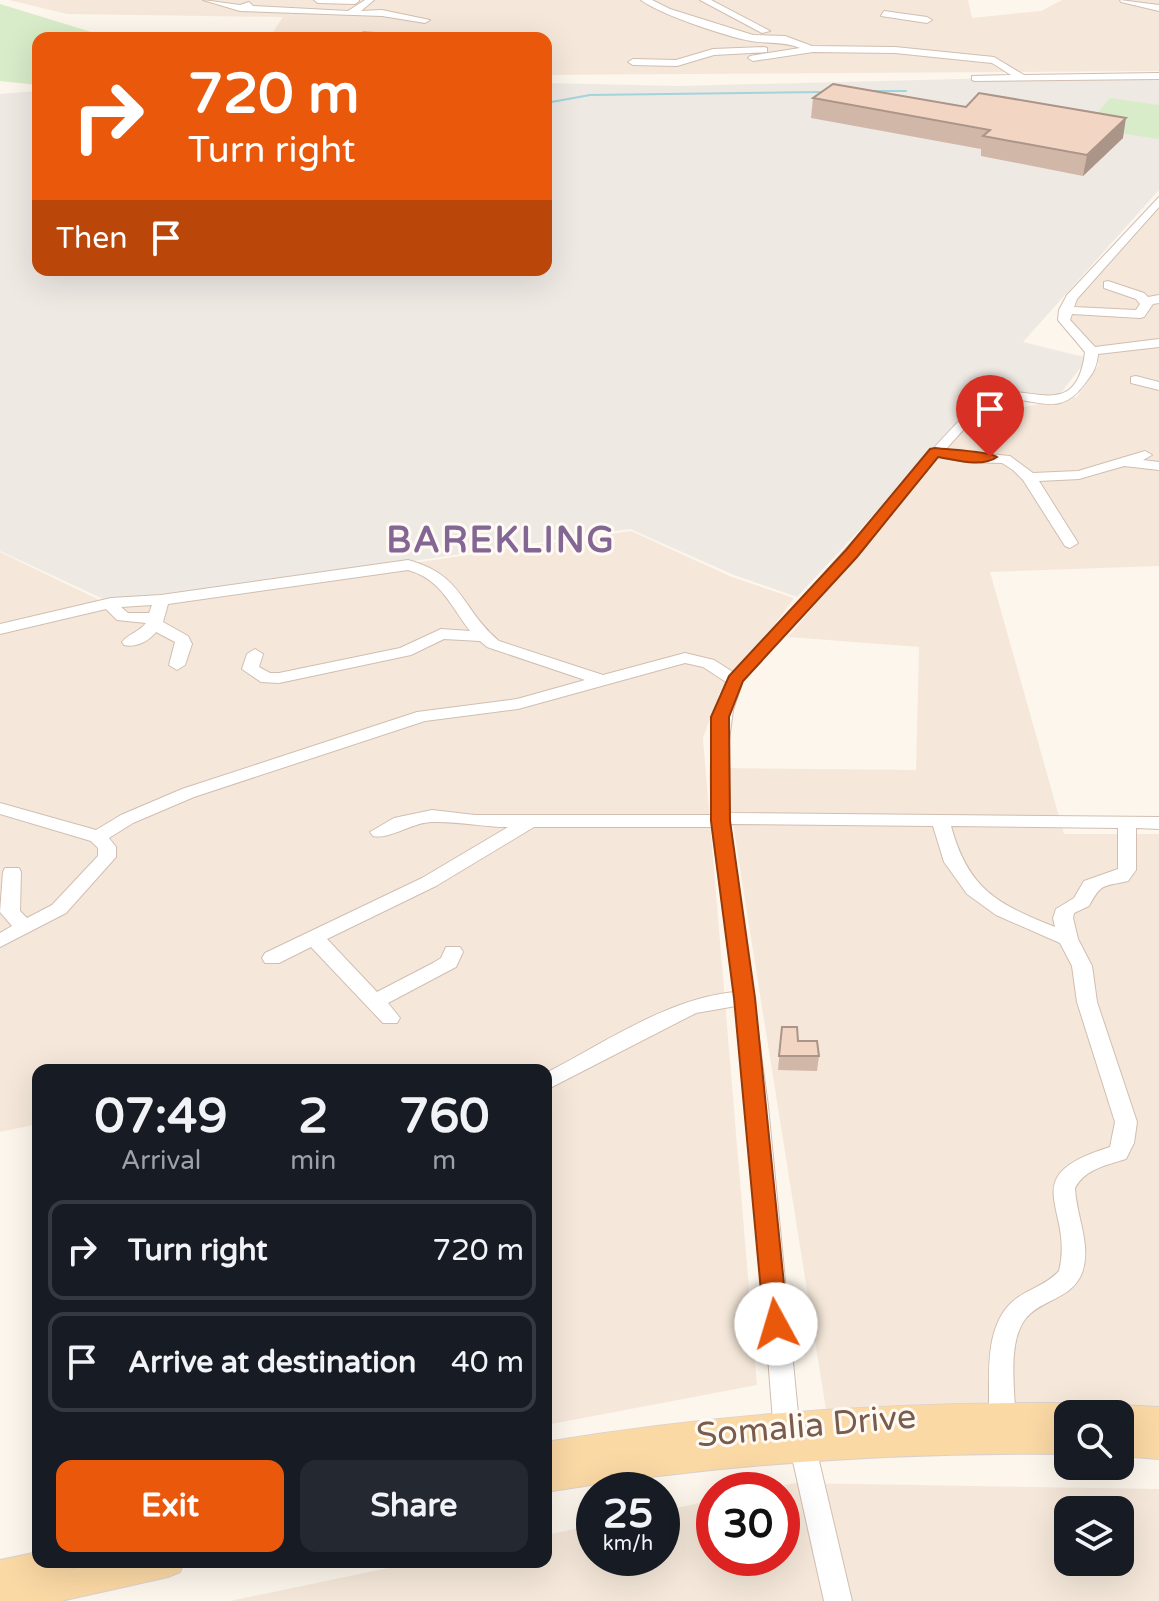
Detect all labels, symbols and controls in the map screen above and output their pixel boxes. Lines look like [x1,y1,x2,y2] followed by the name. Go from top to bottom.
[188,61,359,128] text: 720 m
[56,64,160,168] icon: right
[188,129,355,172] text: Turn right
[144,216,188,260] icon: arrive
[56,220,128,257] text: Then
[956,375,1024,457] pin
[968,387,1012,431] icon: arrive
[386,519,616,562] district label: BAREKLING
[95,1088,228,1146] text: 07:49
[298,1088,328,1146] text: 2
[399,1088,489,1146] text: 760
[121,1145,201,1176] text: Arrival
[290,1145,336,1176] text: min
[432,1145,456,1176] text: m
[60,1228,104,1272] icon: right
[128,1232,268,1269] text: Turn right
[432,1232,524,1269] text: 720 m
[734,1282,818,1366] position arrow
[60,1340,104,1384] icon: arrive
[128,1344,416,1381] text: Arrive at destination
[451,1344,524,1381] text: 40 m
[694,1396,918,1457] street label: Somalia Drive
[1054,1400,1134,1576] map controls
[1054,1400,1134,1480] button: search
[56,1460,284,1552] button: Exit
[300,1460,528,1552] button: Share
[696,1472,800,1576] speed limit sign: 30
[603,1490,653,1538] text: 25
[1054,1496,1134,1576] button: layers
[603,1532,653,1556] text: km/h

